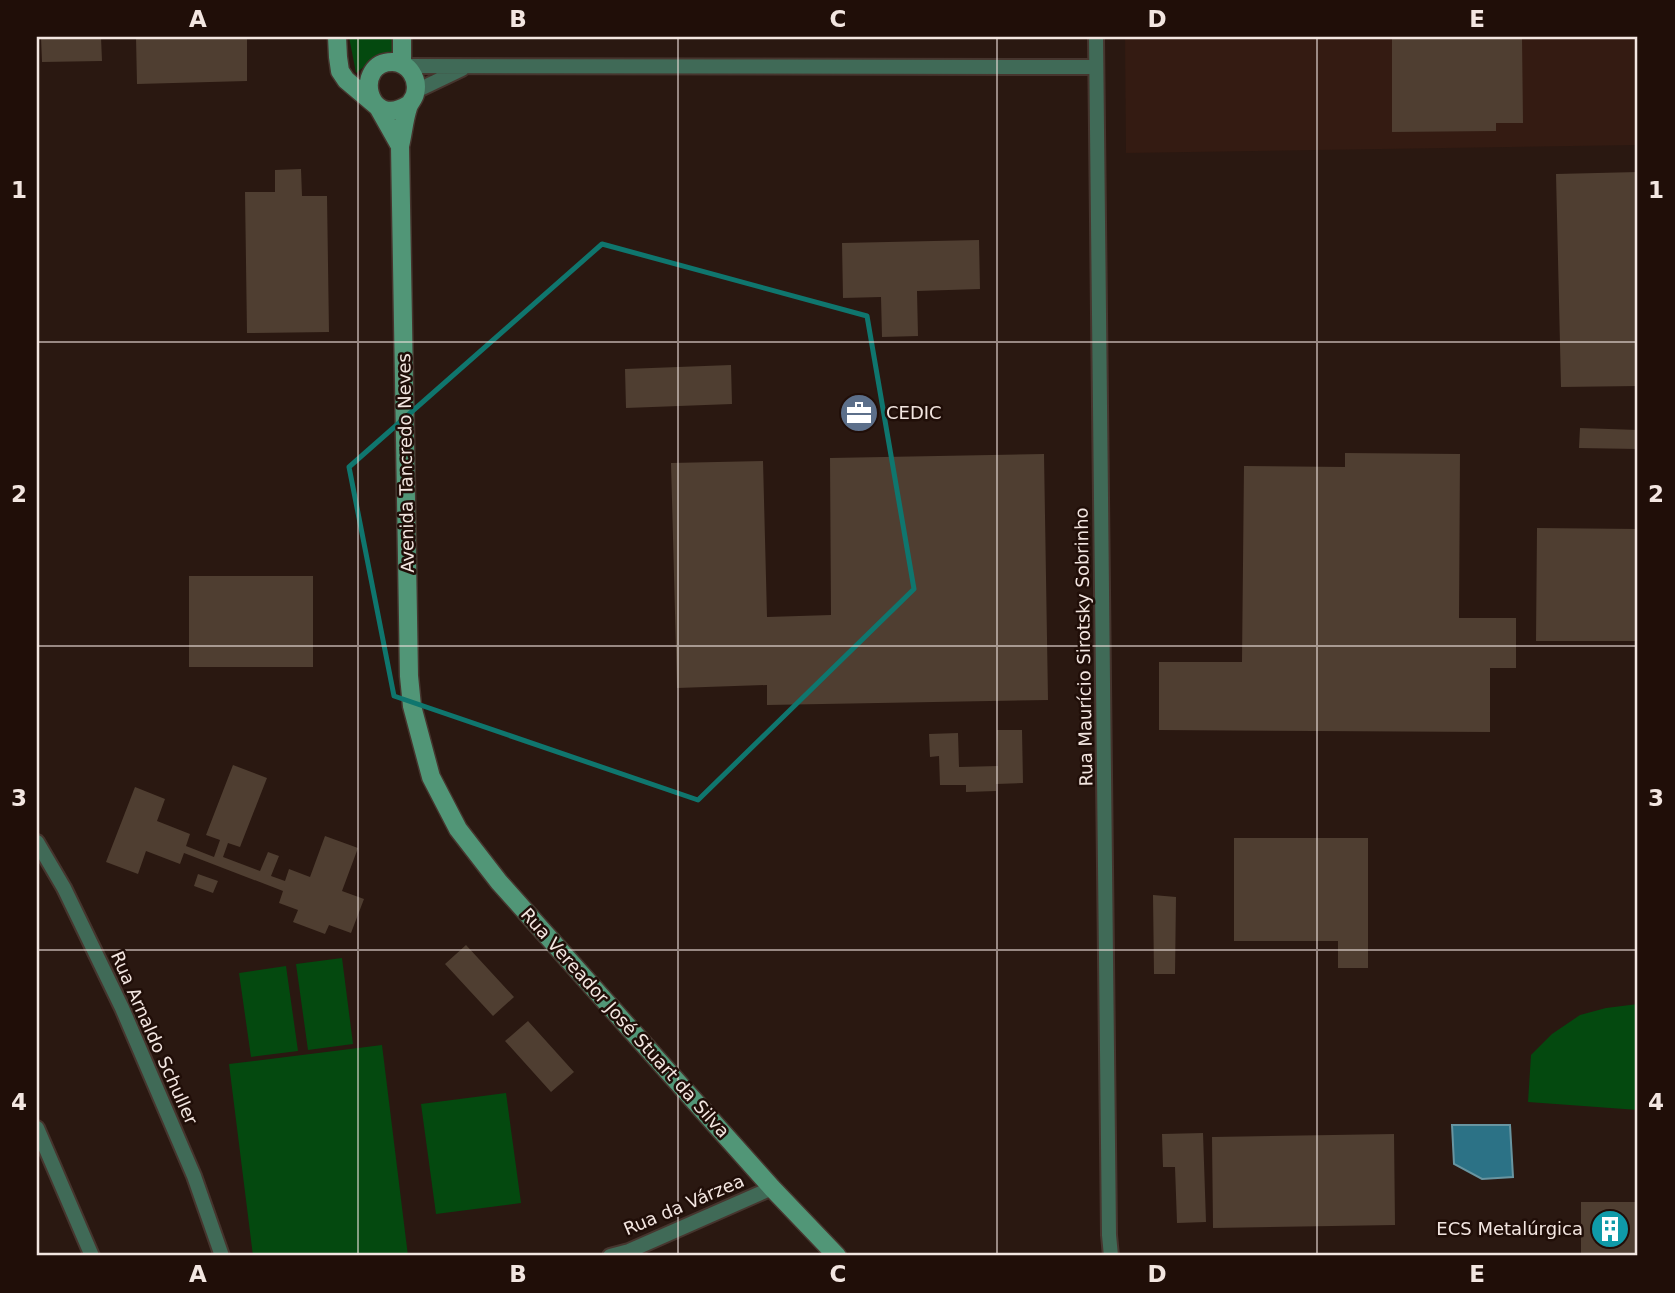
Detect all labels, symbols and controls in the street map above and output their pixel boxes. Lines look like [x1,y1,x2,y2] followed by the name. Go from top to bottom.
[189,6,207,32] text: A
[509,6,527,32] text: B
[830,6,846,32] text: C
[1147,6,1167,32] text: D
[1469,6,1485,32] text: E
[11,177,27,203] text: 1
[1648,177,1664,203] text: 1
[393,353,418,573] street label: Avenida Tancredo Neves
[838,392,880,434] office icon: CEDIC
[886,402,942,423] place label: CEDIC
[11,481,27,507] text: 2
[1648,481,1664,507] text: 2
[1071,507,1096,787] street label: Rua Maurício Sirotsky Sobrinho
[11,785,27,811] text: 3
[1648,785,1664,811] text: 3
[517,904,734,1142] street label: Rua Vereador José Stuart da Silva
[107,948,202,1128] street label: Rua Arnaldo Schuller
[11,1089,27,1115] text: 4
[1648,1089,1664,1115] text: 4
[620,1170,747,1239] street label: Rua da Várzea
[1589,1208,1631,1250] building icon: ECS Metalúrgica
[1436,1218,1583,1239] place label: ECS Metalúrgica
[189,1261,207,1287] text: A
[509,1261,527,1287] text: B
[830,1261,846,1287] text: C
[1147,1261,1167,1287] text: D
[1469,1261,1485,1287] text: E

